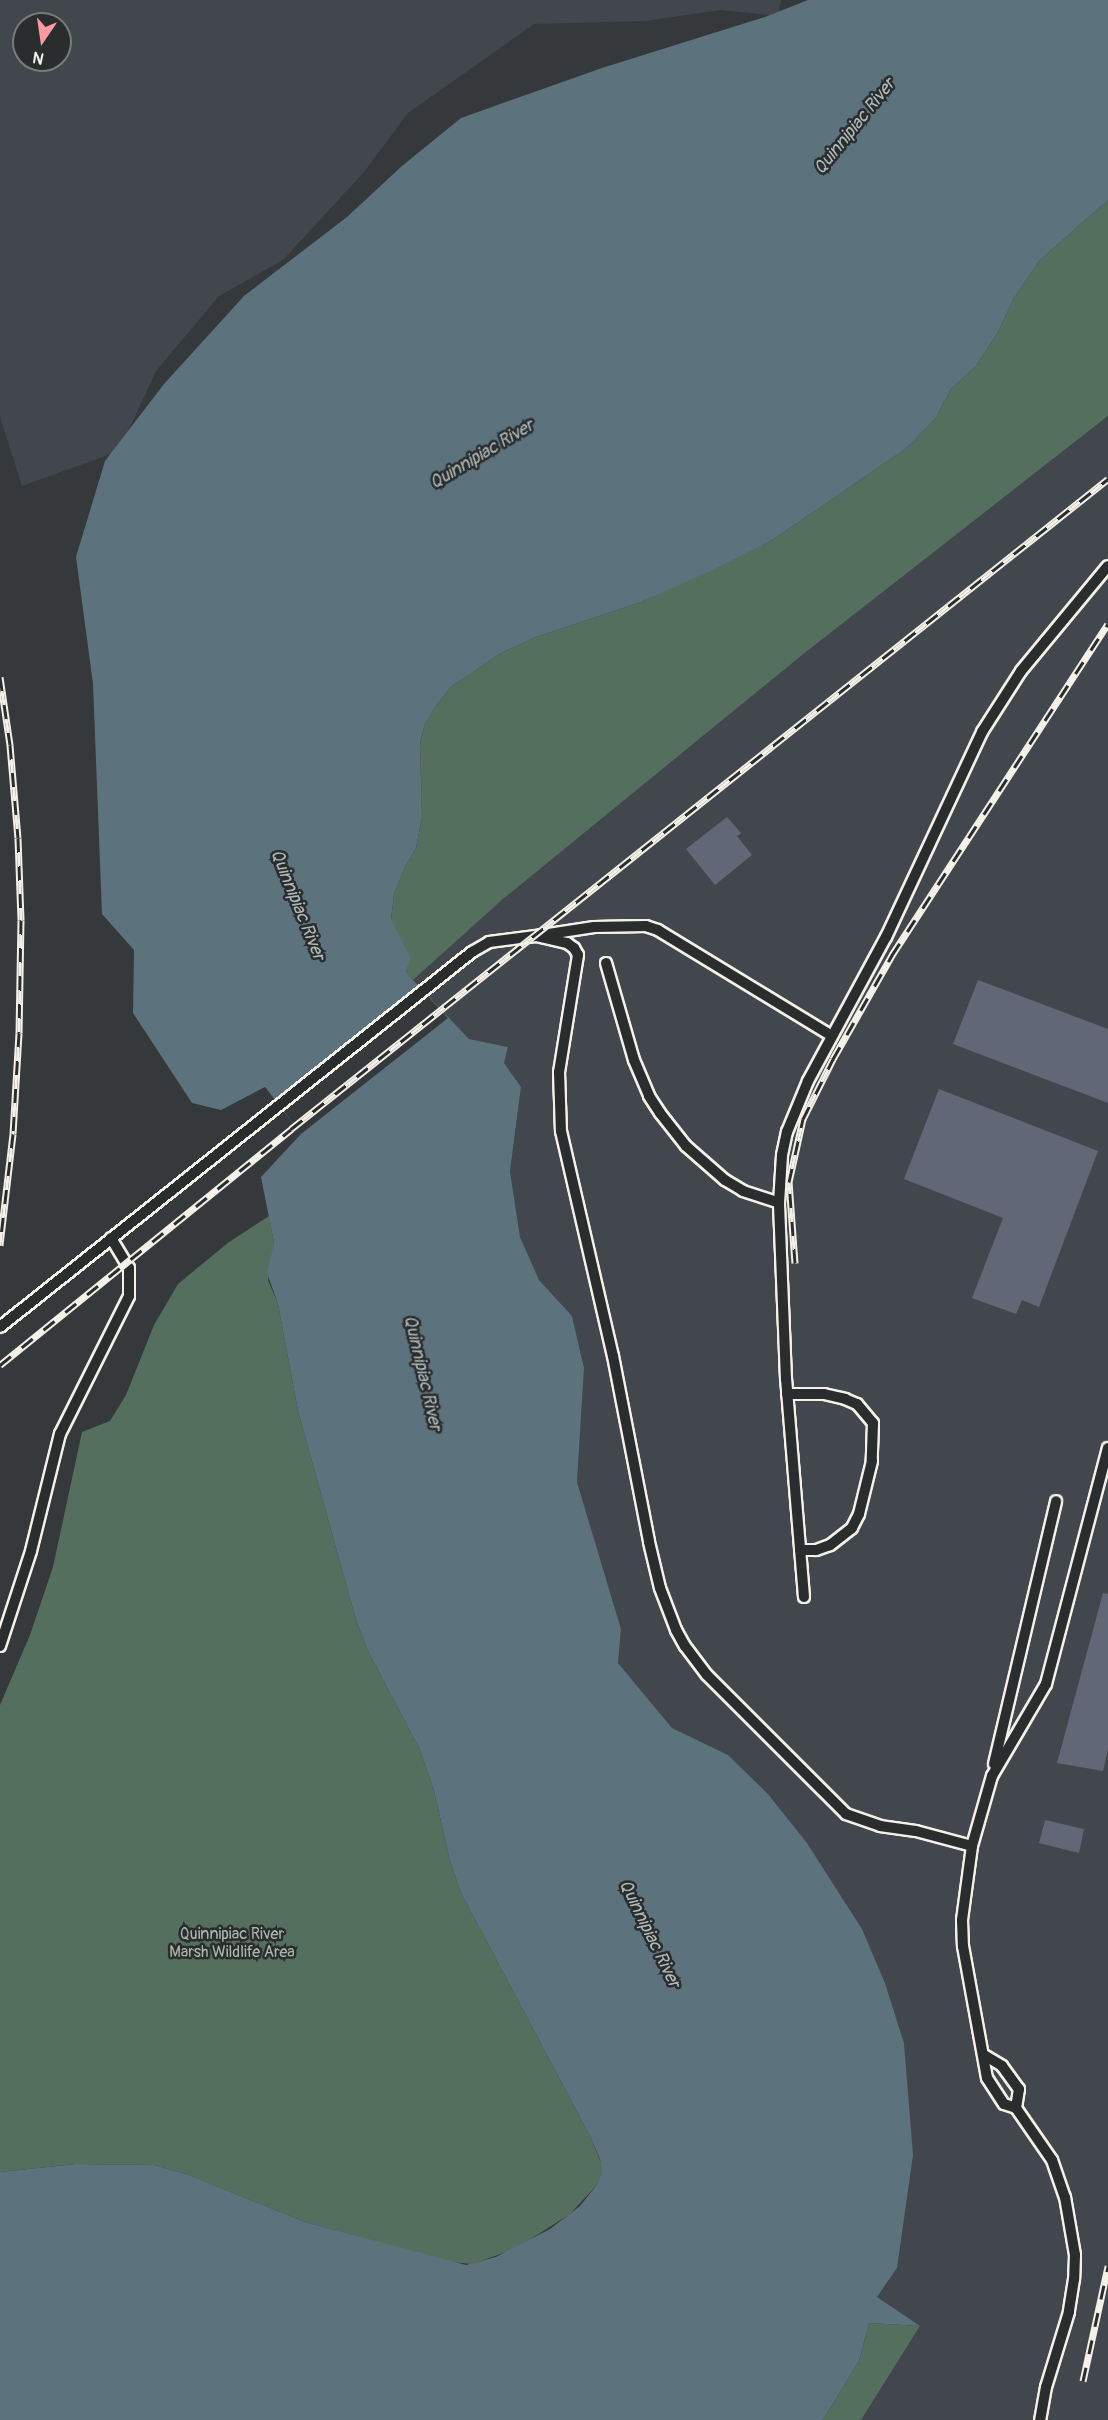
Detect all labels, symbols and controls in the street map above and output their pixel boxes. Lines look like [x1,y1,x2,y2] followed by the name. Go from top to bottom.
[12,12,72,72] north arrow
[31,47,46,69] text: N
[810,75,900,179] water label: Quinnipiac River
[426,416,538,494] water label: Quinnipiac River
[265,847,329,963] water label: Quinnipiac River
[398,1313,446,1433] water label: Quinnipiac River
[614,1877,684,1991] water label: Quinnipiac River
[169,1924,295,1962] park label: Quinnipiac River Marsh Wildlife Area

